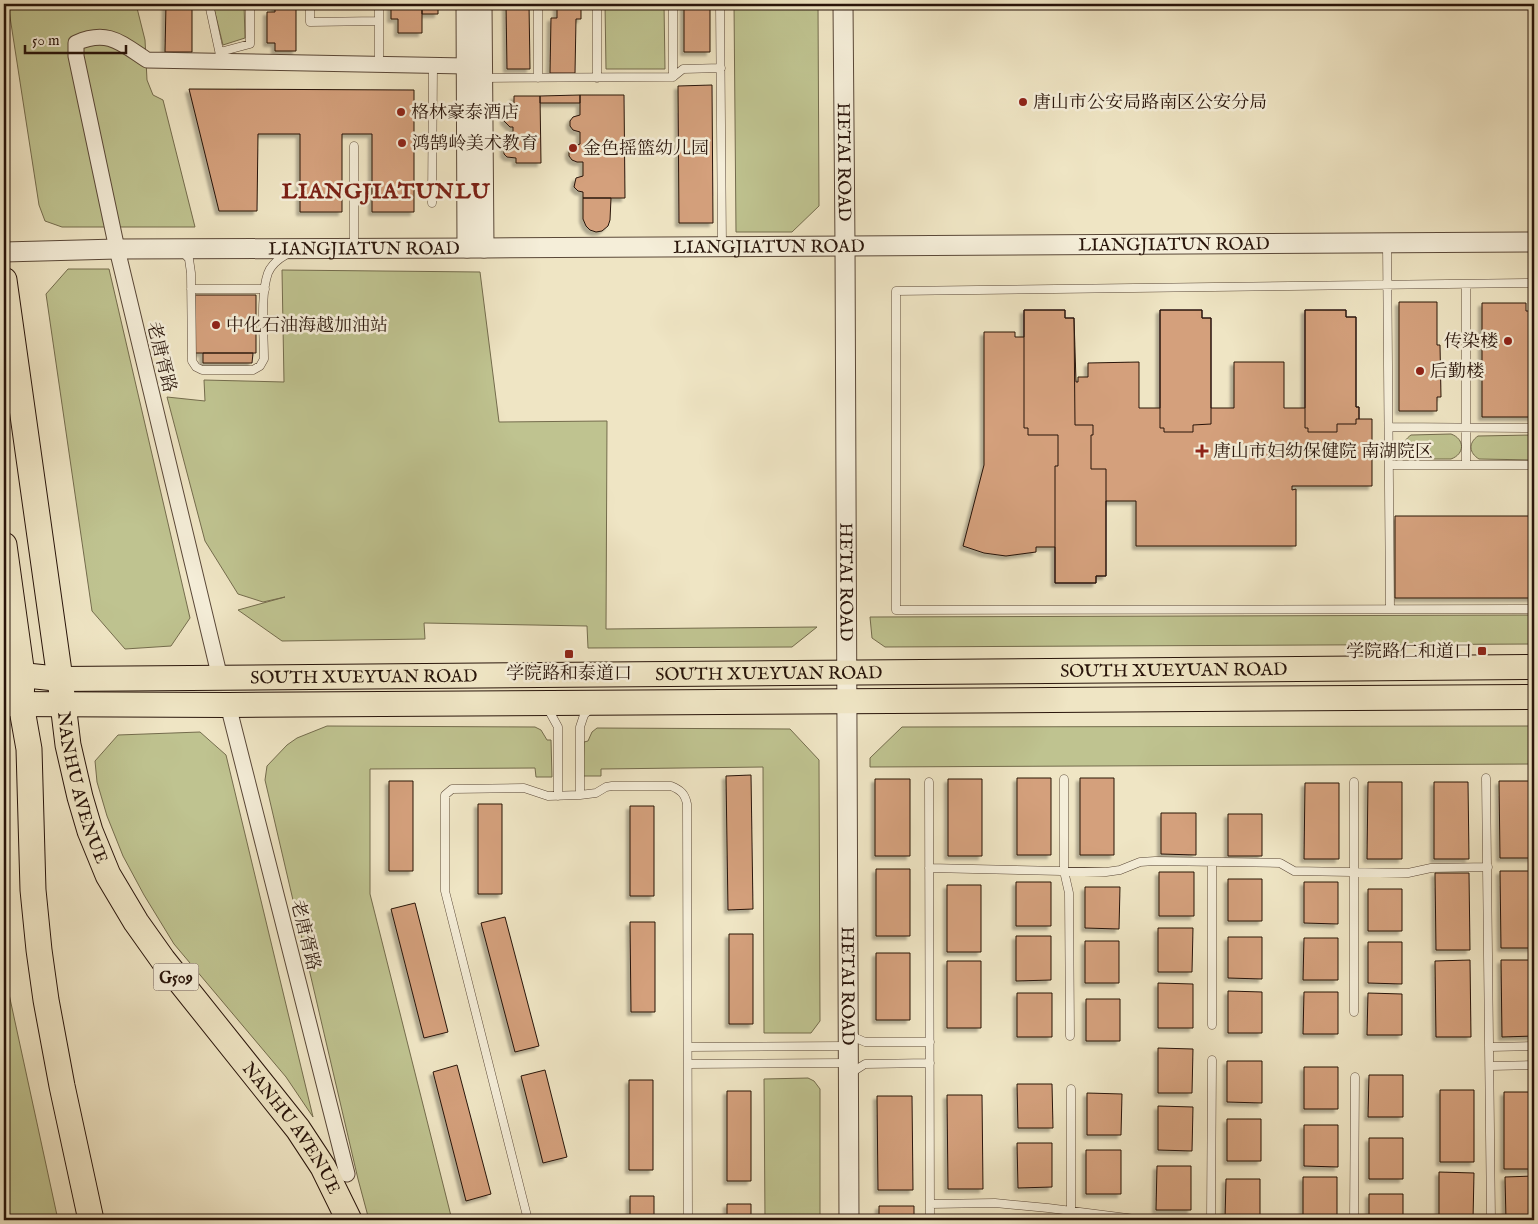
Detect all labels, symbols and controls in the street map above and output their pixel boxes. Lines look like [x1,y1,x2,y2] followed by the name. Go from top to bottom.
[25,22,126,54] scale bar
[32,31,60,50] text: 50 m
[1033,92,1267,115] place label: 唐山市公安局路南区公安分局
[1017,96,1029,108] marker: 唐山市公安局路南区公安分局
[411,102,519,125] place label: 格林豪泰酒店
[831,102,855,222] street label: HETAI ROAD
[395,106,407,118] marker: 格林豪泰酒店
[412,133,538,156] place label: 鸿鹄岭美术教育
[396,137,408,149] marker: 鸿鹄岭美术教育
[583,138,709,161] place label: 金色摇篮幼儿园
[567,142,579,154] marker: 金色摇篮幼儿园
[281,178,491,206] district label: LIANGJIATUNLU
[1078,234,1270,258] street label: LIANGJIATUN ROAD
[673,236,865,260] street label: LIANGJIATUN ROAD
[268,238,460,262] street label: LIANGJIATUN ROAD
[226,315,388,338] place label: 中化石油海越加油站
[210,319,222,331] marker: 中化石油海越加油站
[141,320,180,395] street label: 老唐胥路
[1444,331,1498,354] place label: 传染楼
[1502,335,1514,347] marker: 传染楼
[1430,361,1484,384] place label: 后勤楼
[1414,365,1426,377] marker: 后勤楼
[1213,441,1433,464] place label: 唐山市妇幼保健院 南湖院区
[1195,444,1209,458] marker: 唐山市妇幼保健院 南湖院区
[833,522,857,642] street label: HETAI ROAD
[1346,641,1472,664] place label: 学院路仁和道口
[1476,645,1488,657] marker: 学院路仁和道口
[563,648,575,660] marker: 学院路和泰道口
[1060,659,1287,684] street label: SOUTH XUEYUAN ROAD
[655,662,882,687] street label: SOUTH XUEYUAN ROAD
[506,663,632,686] place label: 学院路和泰道口
[250,666,477,690] street label: SOUTH XUEYUAN ROAD
[51,710,112,867] street label: NANHU AVENUE
[285,898,324,973] street label: 老唐胥路
[835,926,858,1046] street label: HETAI ROAD
[154,964,198,990] road number: G509
[236,1058,344,1198] street label: NANHU AVENUE

